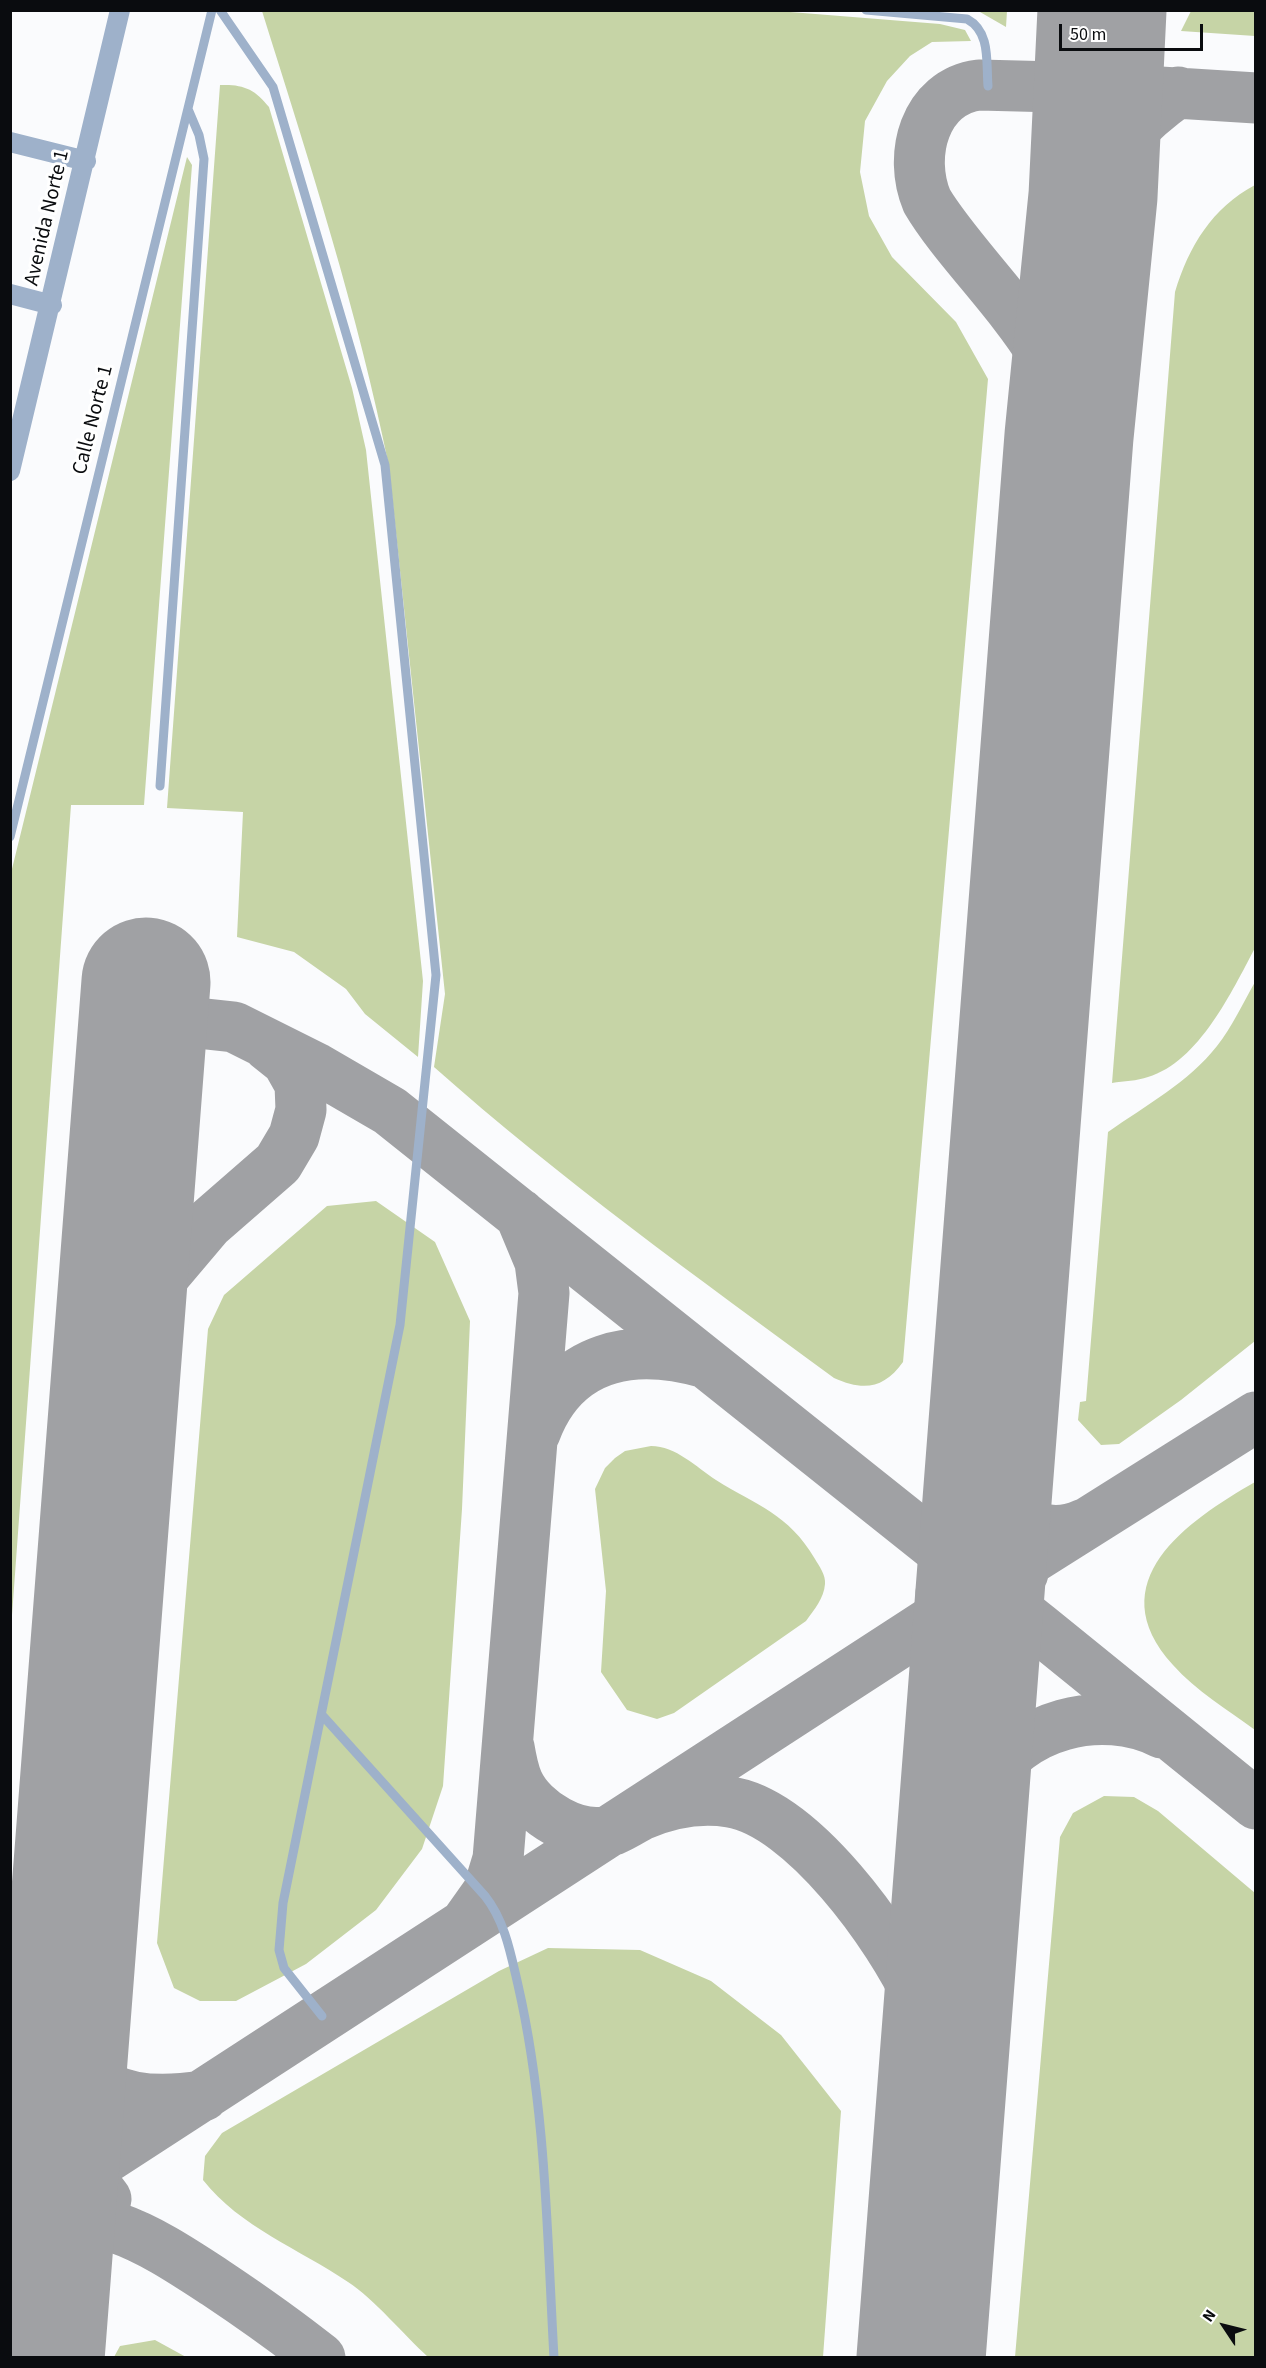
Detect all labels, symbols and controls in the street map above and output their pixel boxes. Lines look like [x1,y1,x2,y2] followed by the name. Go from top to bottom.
[1062,12,1206,50] scale bar
[1070,22,1106,47] text: 50 m
[20,148,76,288] street label: Avenida Norte 1
[68,363,120,477] street label: Calle Norte 1
[1194,2296,1254,2356] north arrow
[1197,2305,1221,2326] text: N

